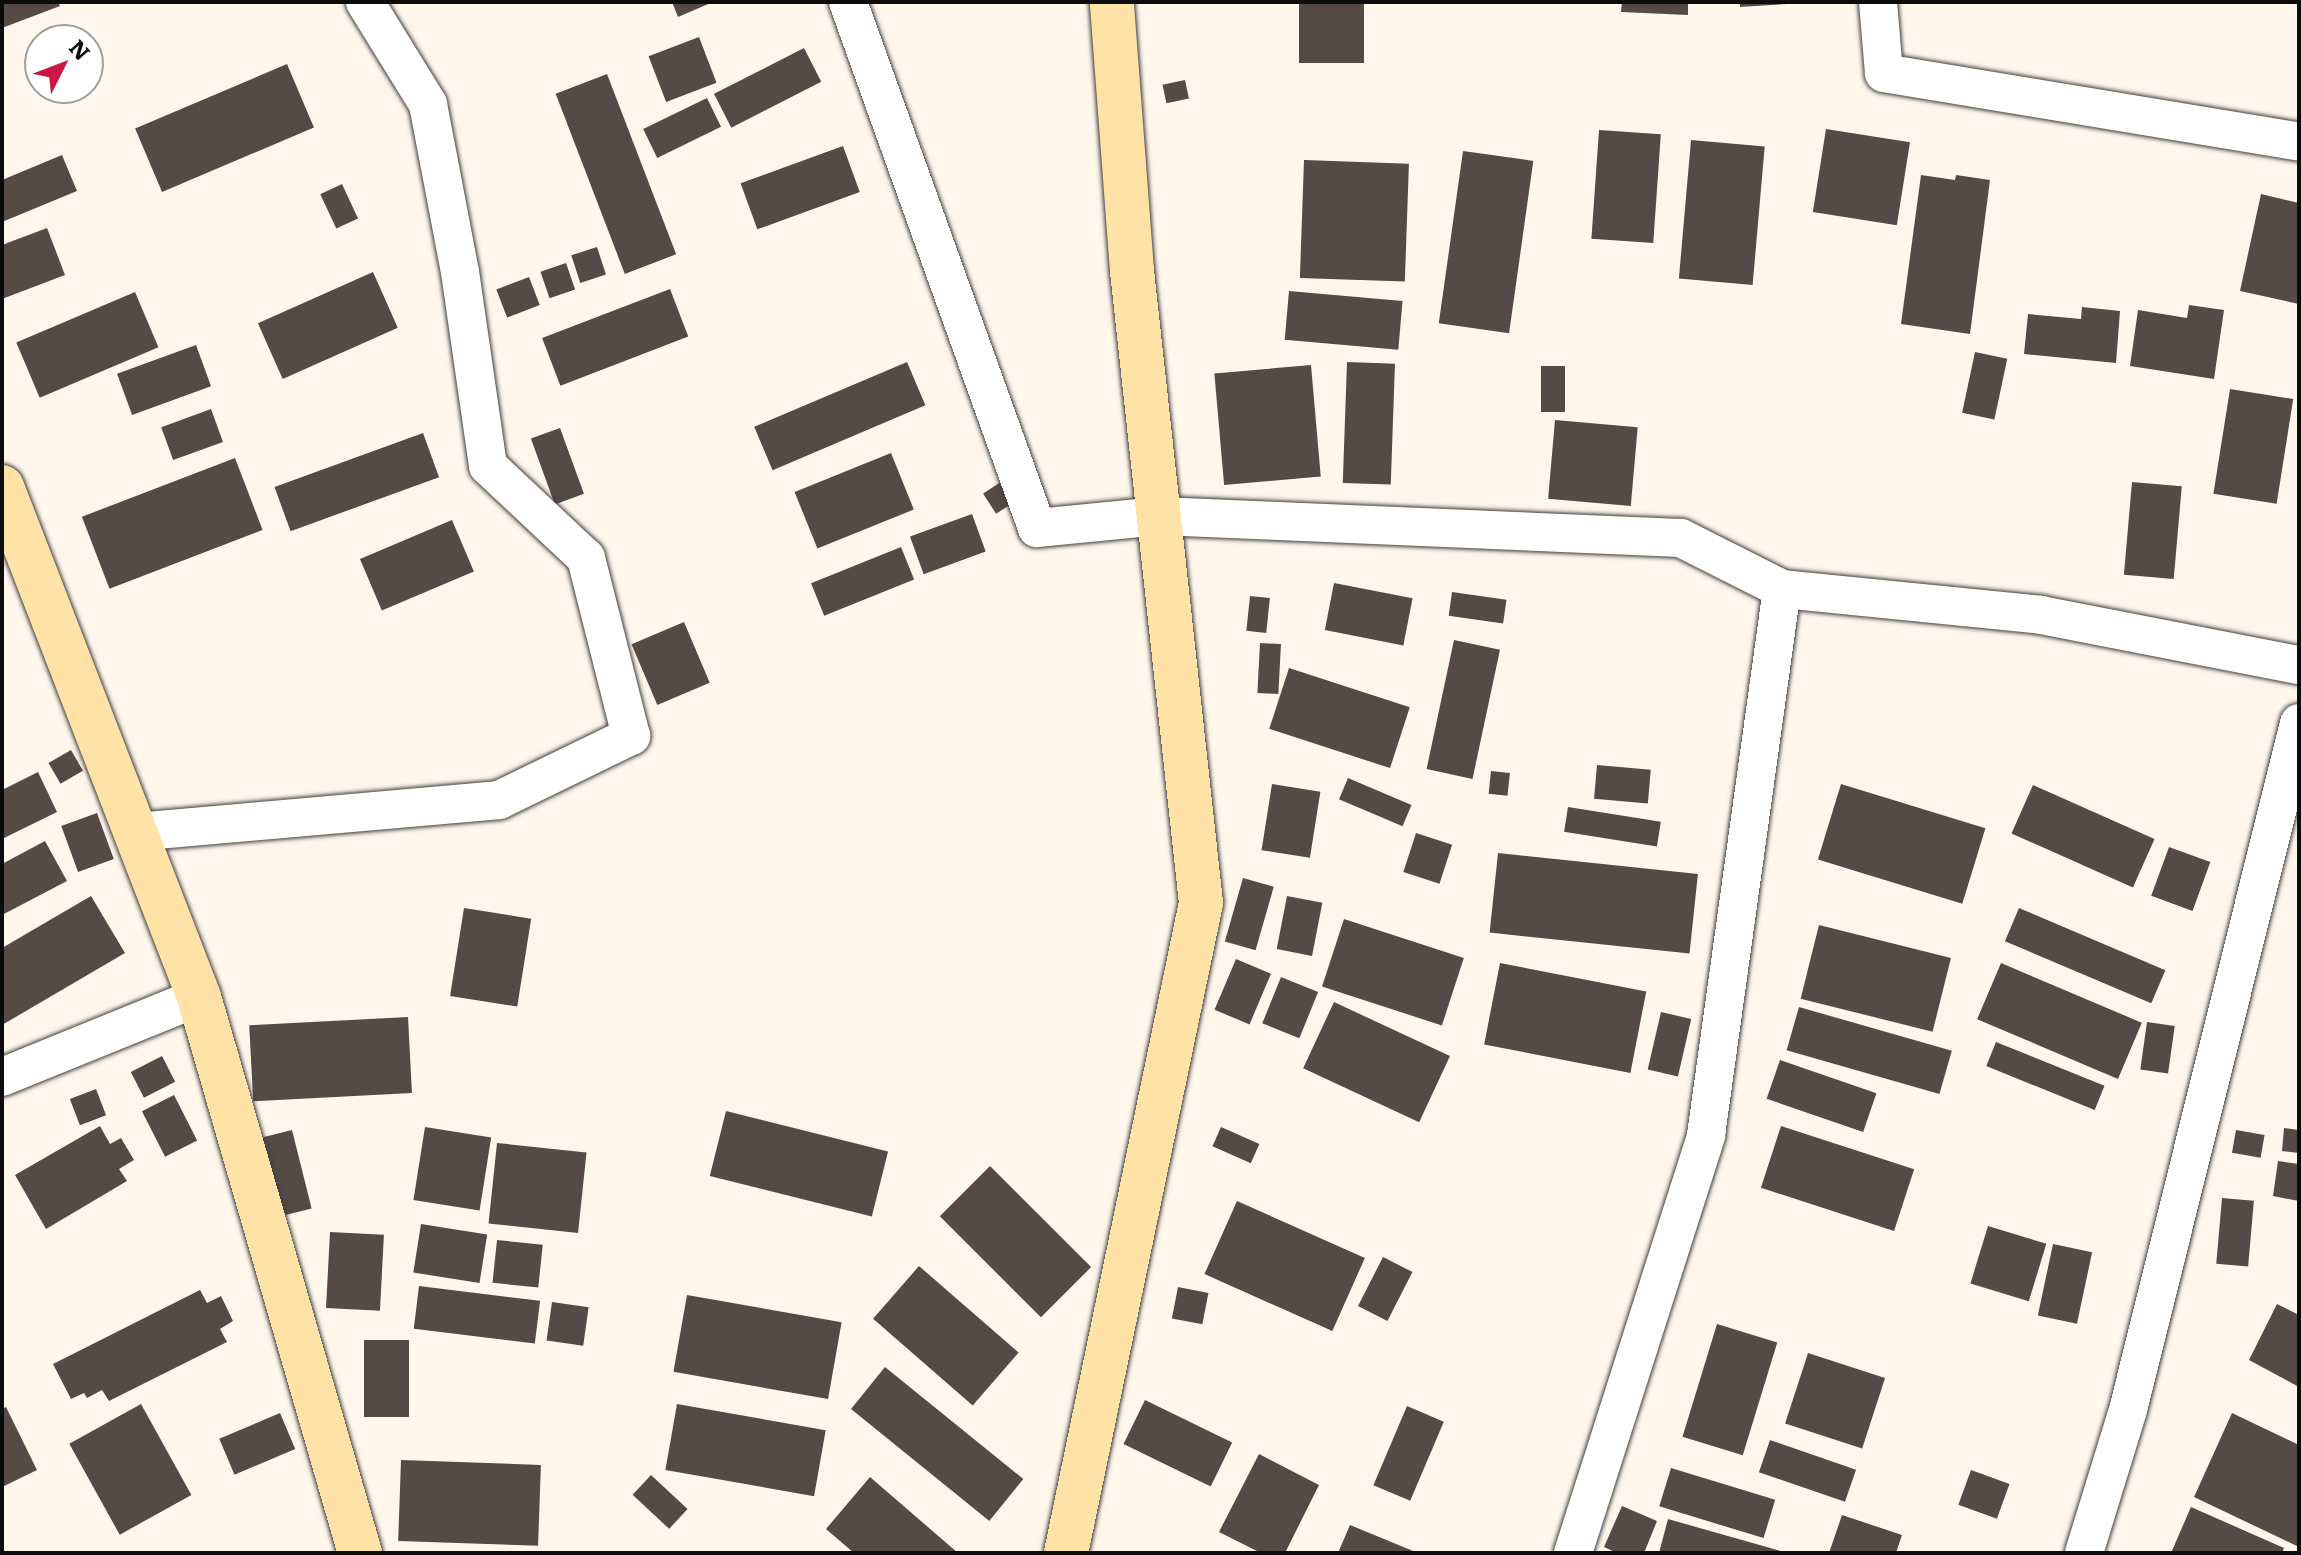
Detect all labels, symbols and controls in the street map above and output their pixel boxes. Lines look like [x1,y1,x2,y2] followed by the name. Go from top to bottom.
[24,24,104,104] north arrow
[62,31,99,67] text: N

